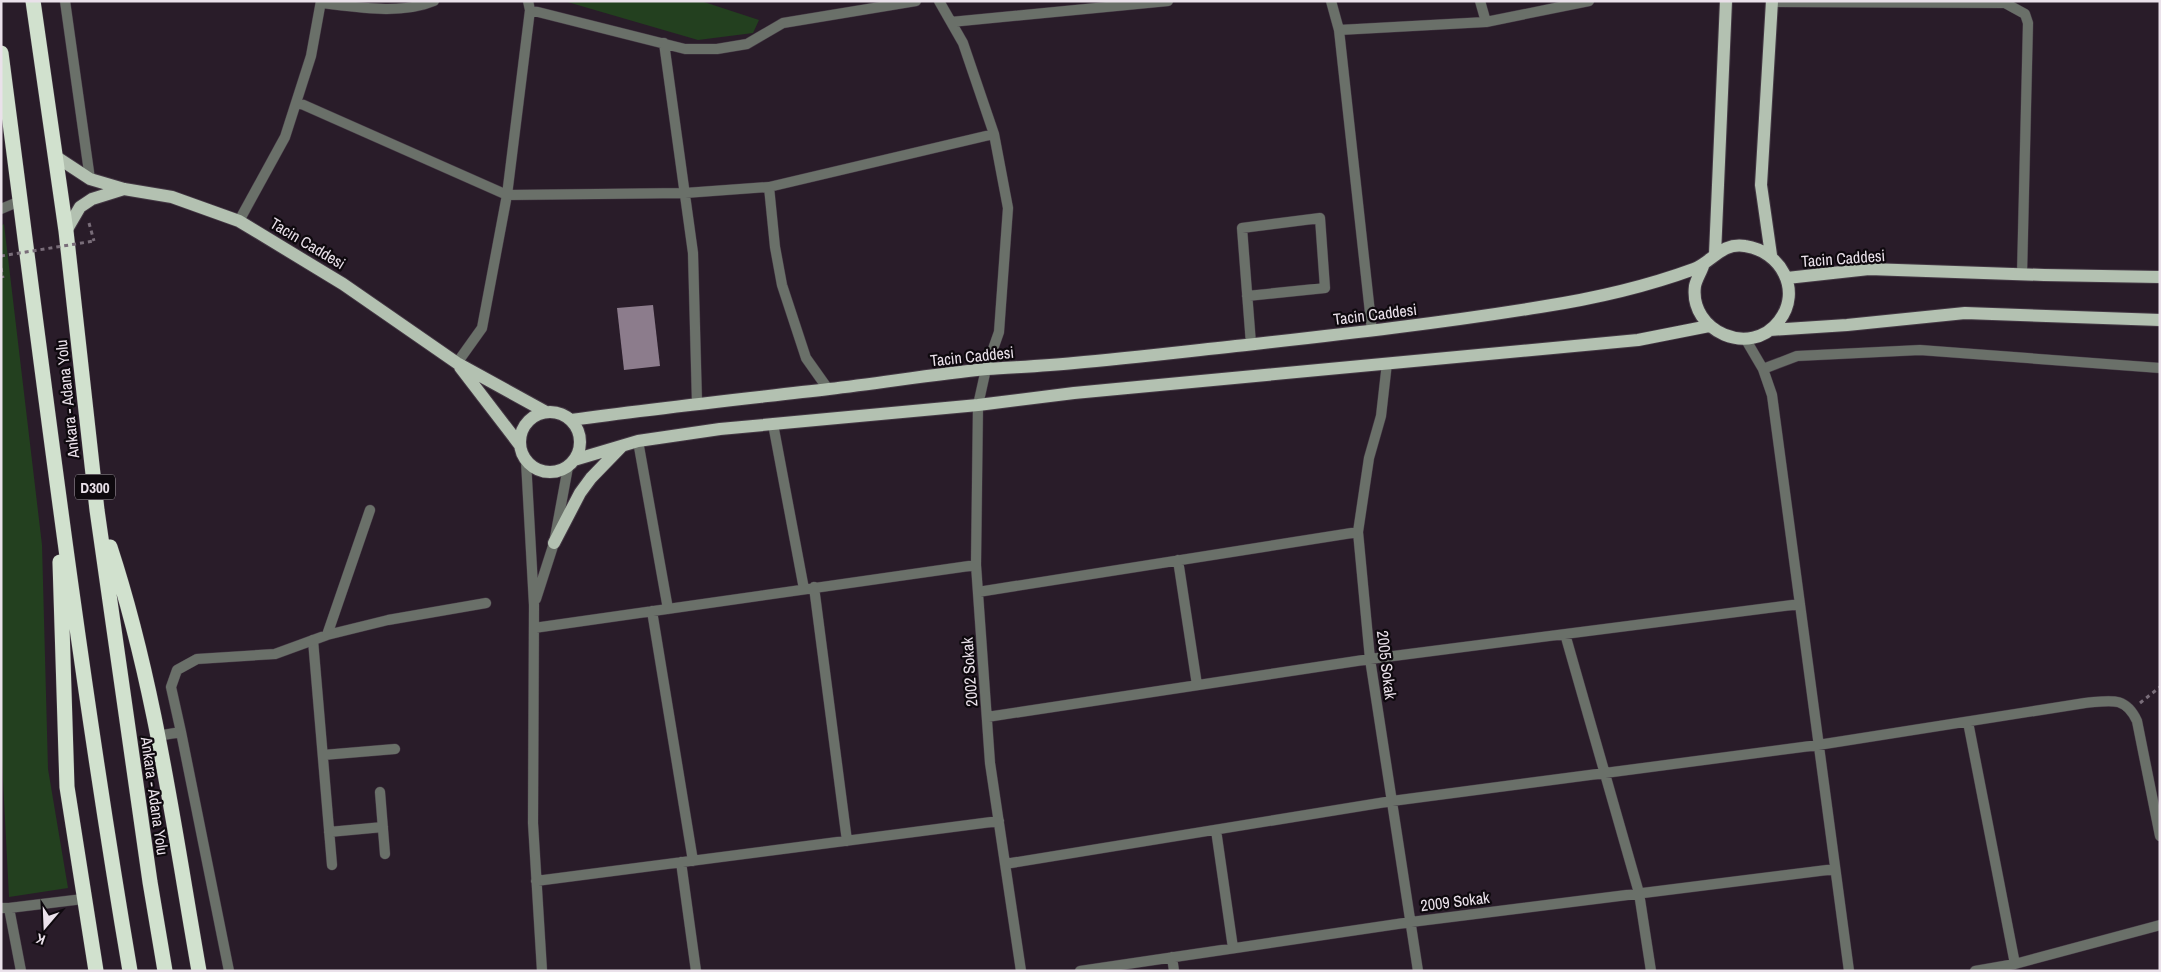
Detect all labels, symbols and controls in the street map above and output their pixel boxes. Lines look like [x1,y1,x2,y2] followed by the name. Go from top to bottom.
[266,212,350,274] street label: Tacin Caddesi
[1800,244,1886,272] street label: Tacin Caddesi
[1332,298,1418,330] street label: Tacin Caddesi
[50,339,84,460] street label: Ankara - Adana Yolu
[929,341,1015,371] street label: Tacin Caddesi
[75,474,115,500] road number: D300
[1372,629,1402,701] street label: 2005 Sokak
[956,636,982,707] street label: 2002 Sokak
[136,735,174,856] street label: Ankara - Adana Yolu
[1419,886,1491,916] street label: 2009 Sokak
[20,902,70,952] north arrow
[33,929,48,949] text: K

